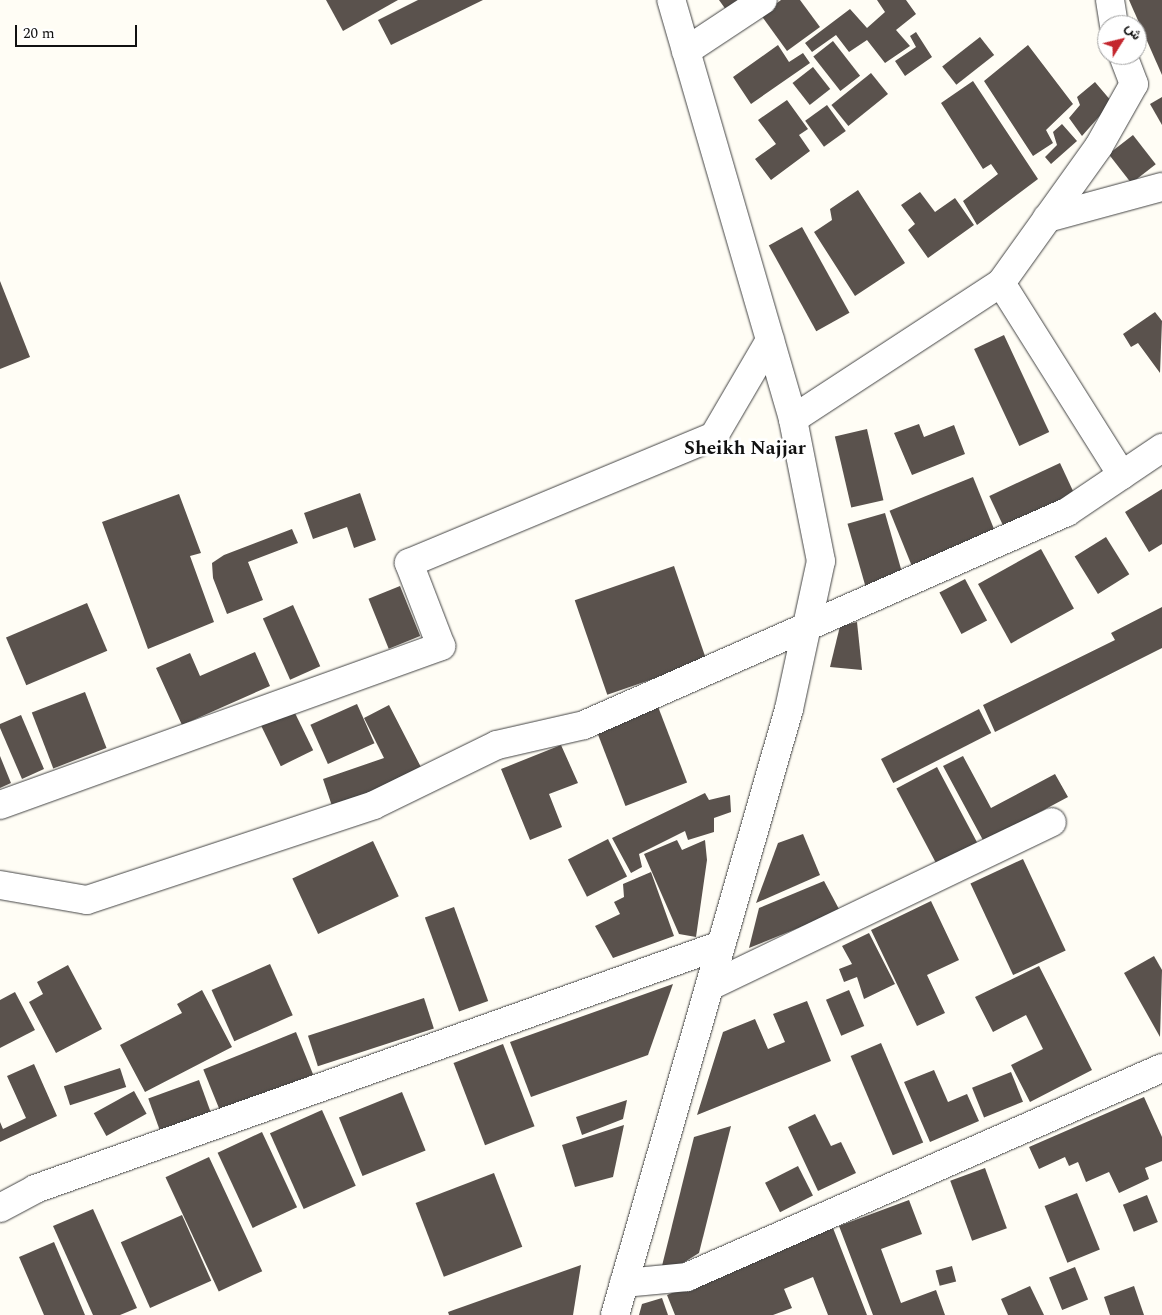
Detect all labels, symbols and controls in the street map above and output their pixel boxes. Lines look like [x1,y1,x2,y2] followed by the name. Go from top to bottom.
[18,15,140,47] scale bar
[1097,15,1147,65] north arrow
[1120,18,1147,44] text: ش
[23,22,55,45] text: 20 m
[684,438,806,460] district label: Sheikh Najjar

